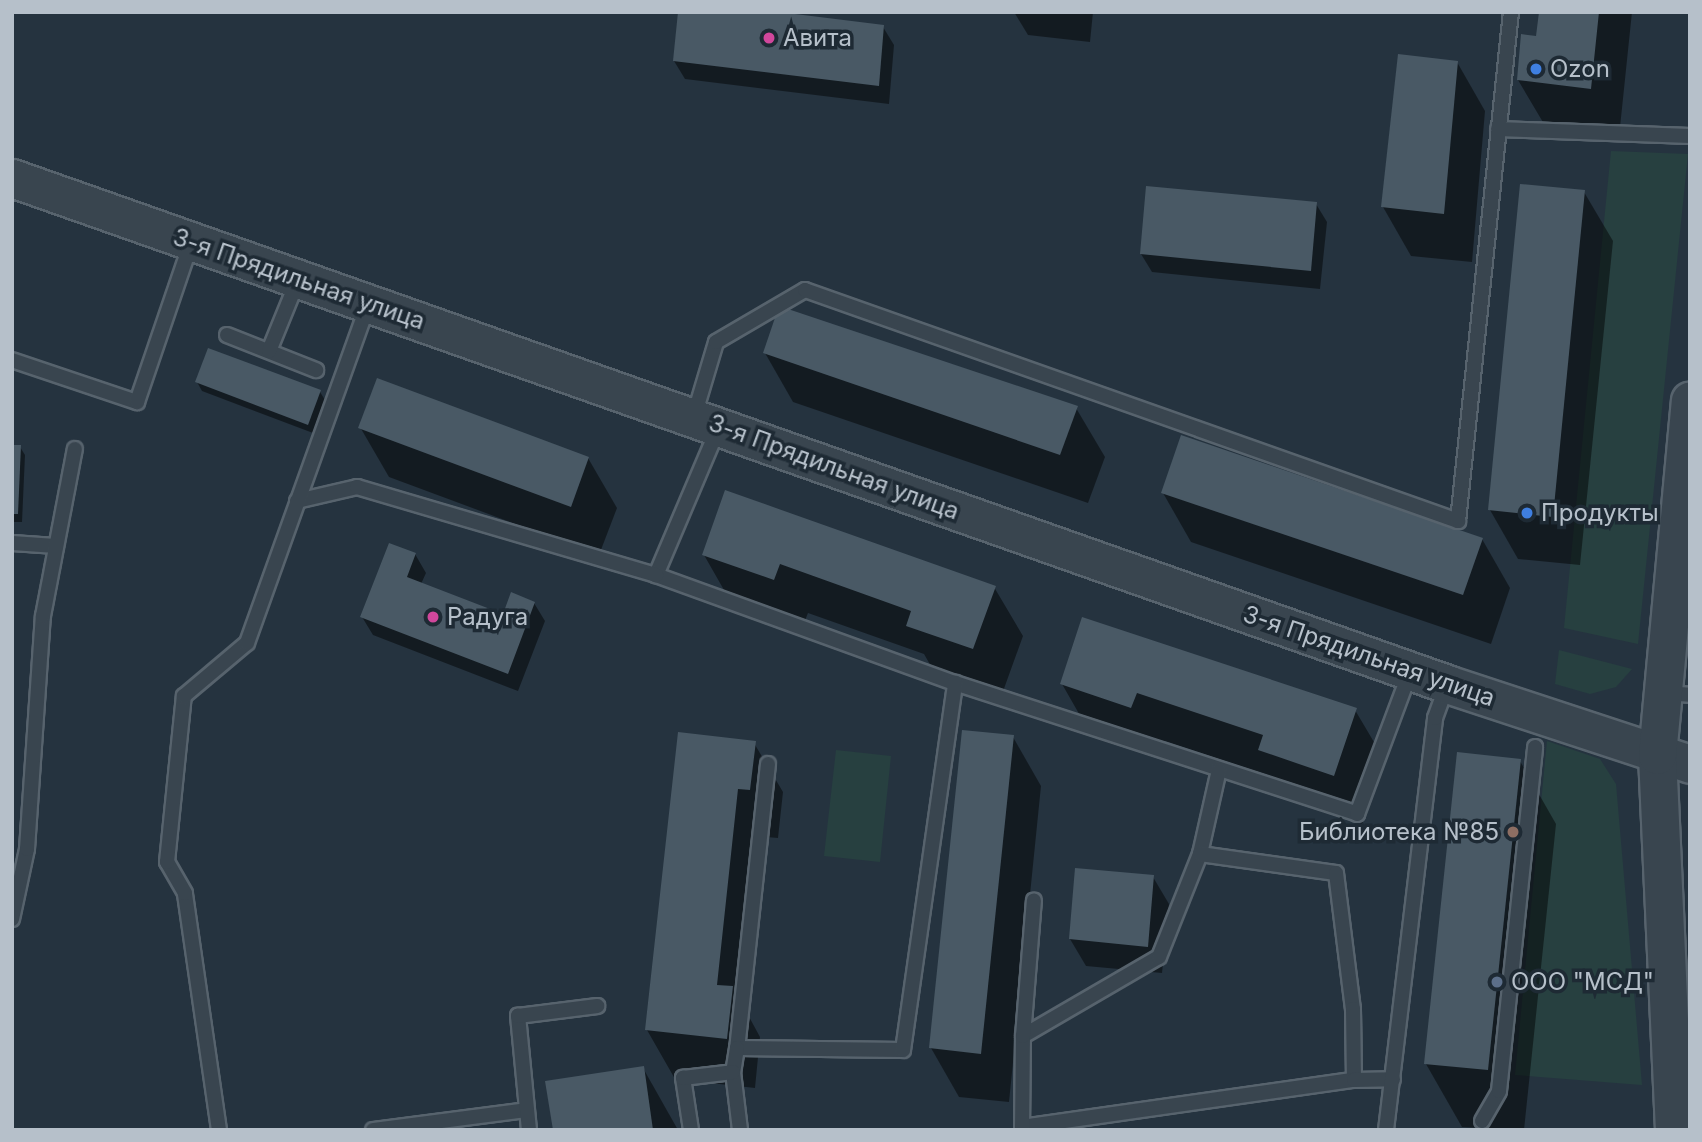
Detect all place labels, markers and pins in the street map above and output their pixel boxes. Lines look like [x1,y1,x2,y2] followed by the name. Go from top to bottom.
[783,24,852,52] place label: Авита
[761,30,777,46] marker: Авита
[1550,55,1610,83] place label: Ozon
[1528,61,1544,77] marker: Ozon
[1541,499,1659,527] place label: Продукты
[1519,505,1535,521] marker: Продукты
[447,603,528,631] place label: Радуга
[425,609,441,625] marker: Радуга
[1299,818,1499,846] place label: Библиотека №85
[1505,824,1521,840] marker: Библиотека №85
[1511,968,1654,996] place label: ООО "МСД"
[1489,974,1505,990] marker: ООО "МСД"

